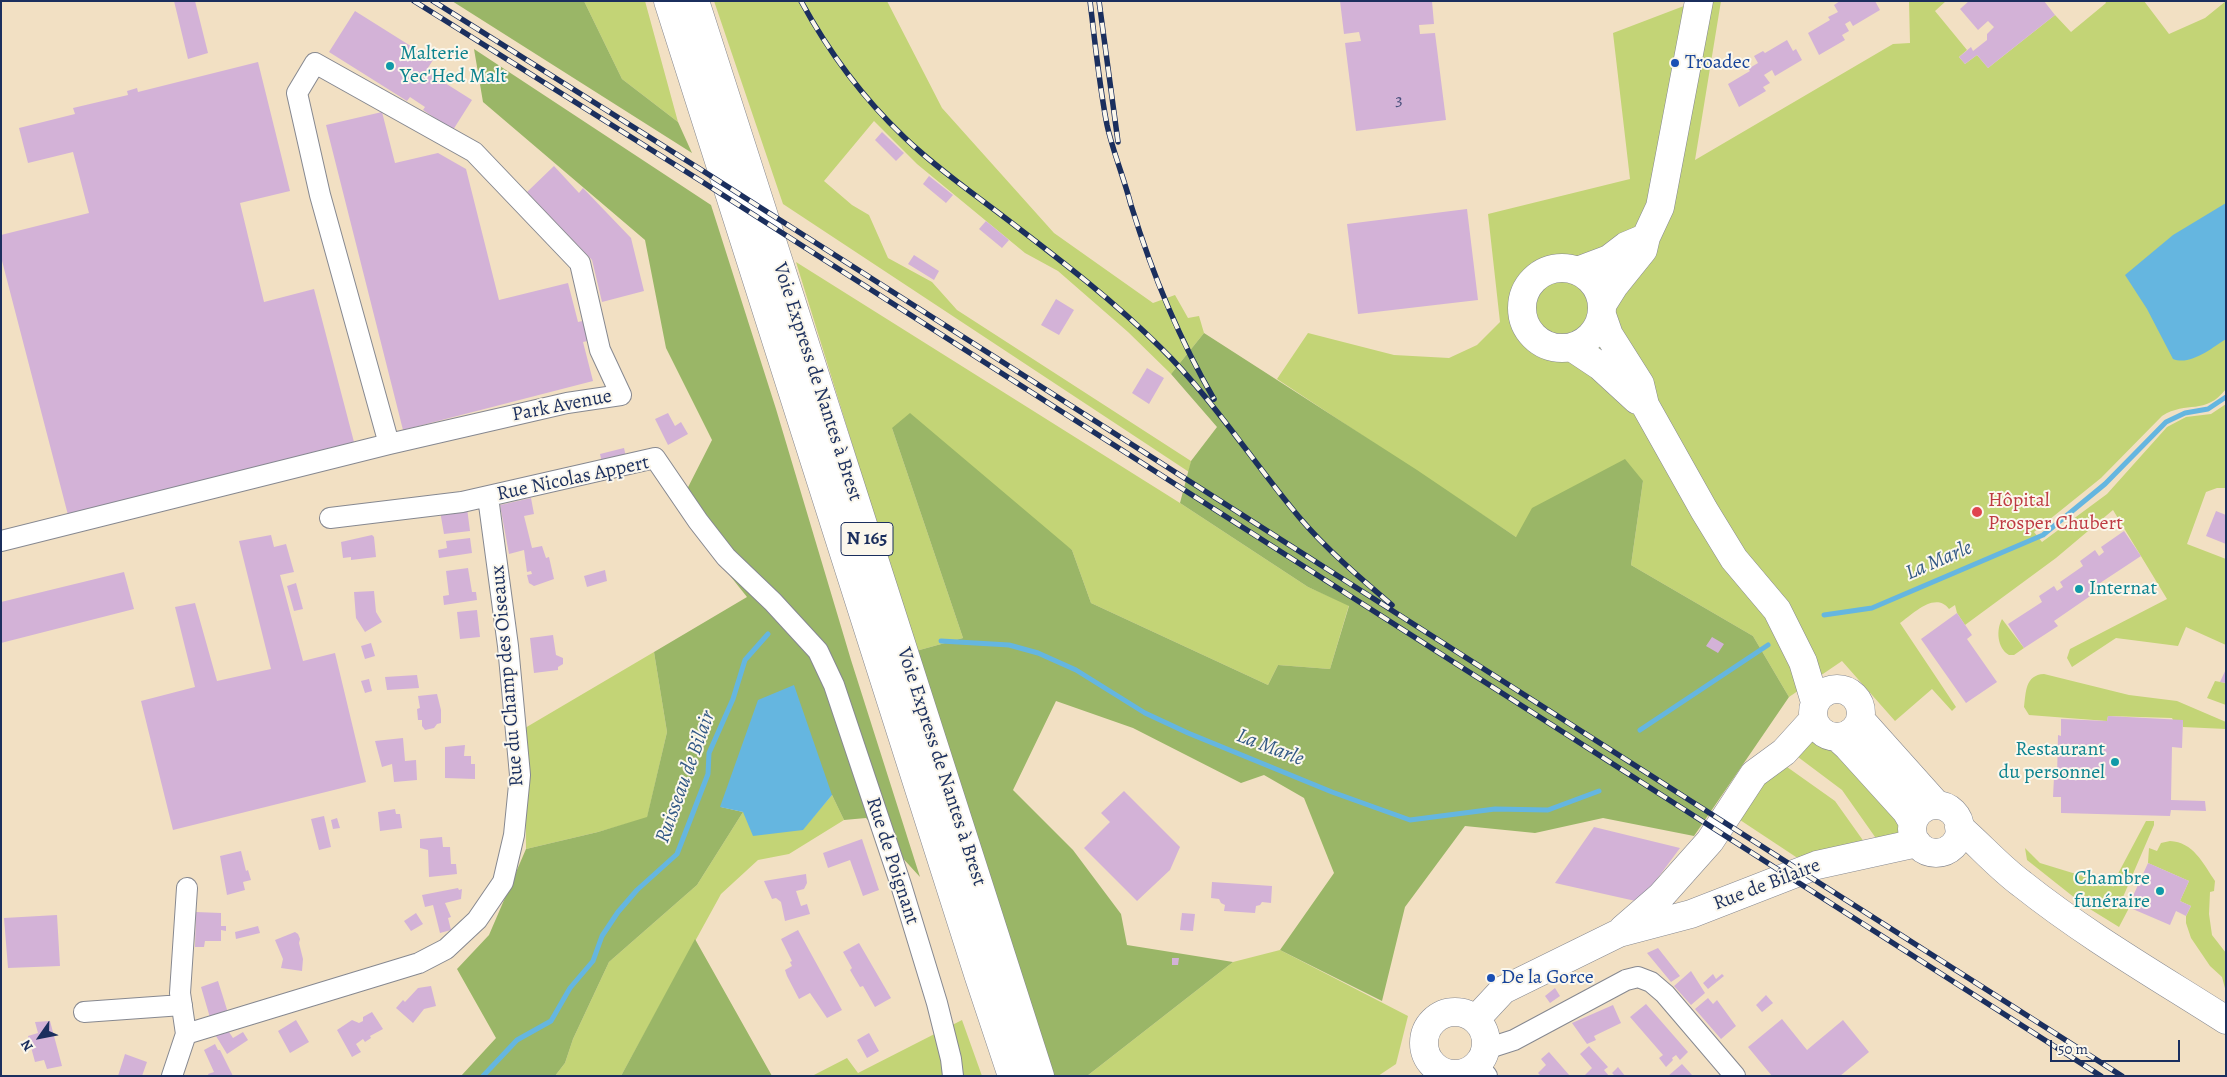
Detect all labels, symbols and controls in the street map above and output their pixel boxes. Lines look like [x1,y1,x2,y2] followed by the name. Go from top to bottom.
[400,42,507,89] place label: Malterie Yec'Hed Malt
[1685,51,1750,75] place label: Troadec
[1669,57,1681,69] marker: Troadec
[384,60,396,72] marker: Malterie Yec'Hed Malt
[1395,90,1403,112] house number: 3
[767,260,867,504] street label: Voie Express de Nantes à Brest
[510,385,614,427] street label: Park Avenue
[495,451,651,507] street label: Rue Nicolas Appert
[1988,489,2123,536] place label: Hôpital Prosper Chubert
[1970,505,1984,519] marker: Hôpital Prosper Chubert
[841,522,893,556] road number: N 165
[1902,536,1976,586] water label: La Marle
[486,564,530,788] street label: Rue du Champ des Oiseaux
[2089,577,2157,601] place label: Internat
[2073,583,2085,595] marker: Internat
[891,645,991,889] street label: Voie Express de Nantes à Brest
[650,708,722,846] water label: Ruisseau de Bilair
[1233,724,1307,772] water label: La Marle
[1999,738,2105,785] place label: Restaurant du personnel
[2109,756,2121,768] marker: Restaurant du personnel
[860,794,924,928] street label: Rue de Poignant
[1710,854,1824,916] street label: Rue de Bilaire
[2074,867,2150,914] place label: Chambre funéraire
[2154,885,2166,897] marker: Chambre funéraire
[1501,966,1594,990] place label: De la Gorce
[1485,972,1497,984] marker: De la Gorce
[15,1012,65,1062] north arrow
[2052,1030,2182,1062] scale bar
[16,1036,38,1055] text: N
[2058,1039,2088,1059] text: 50 m

